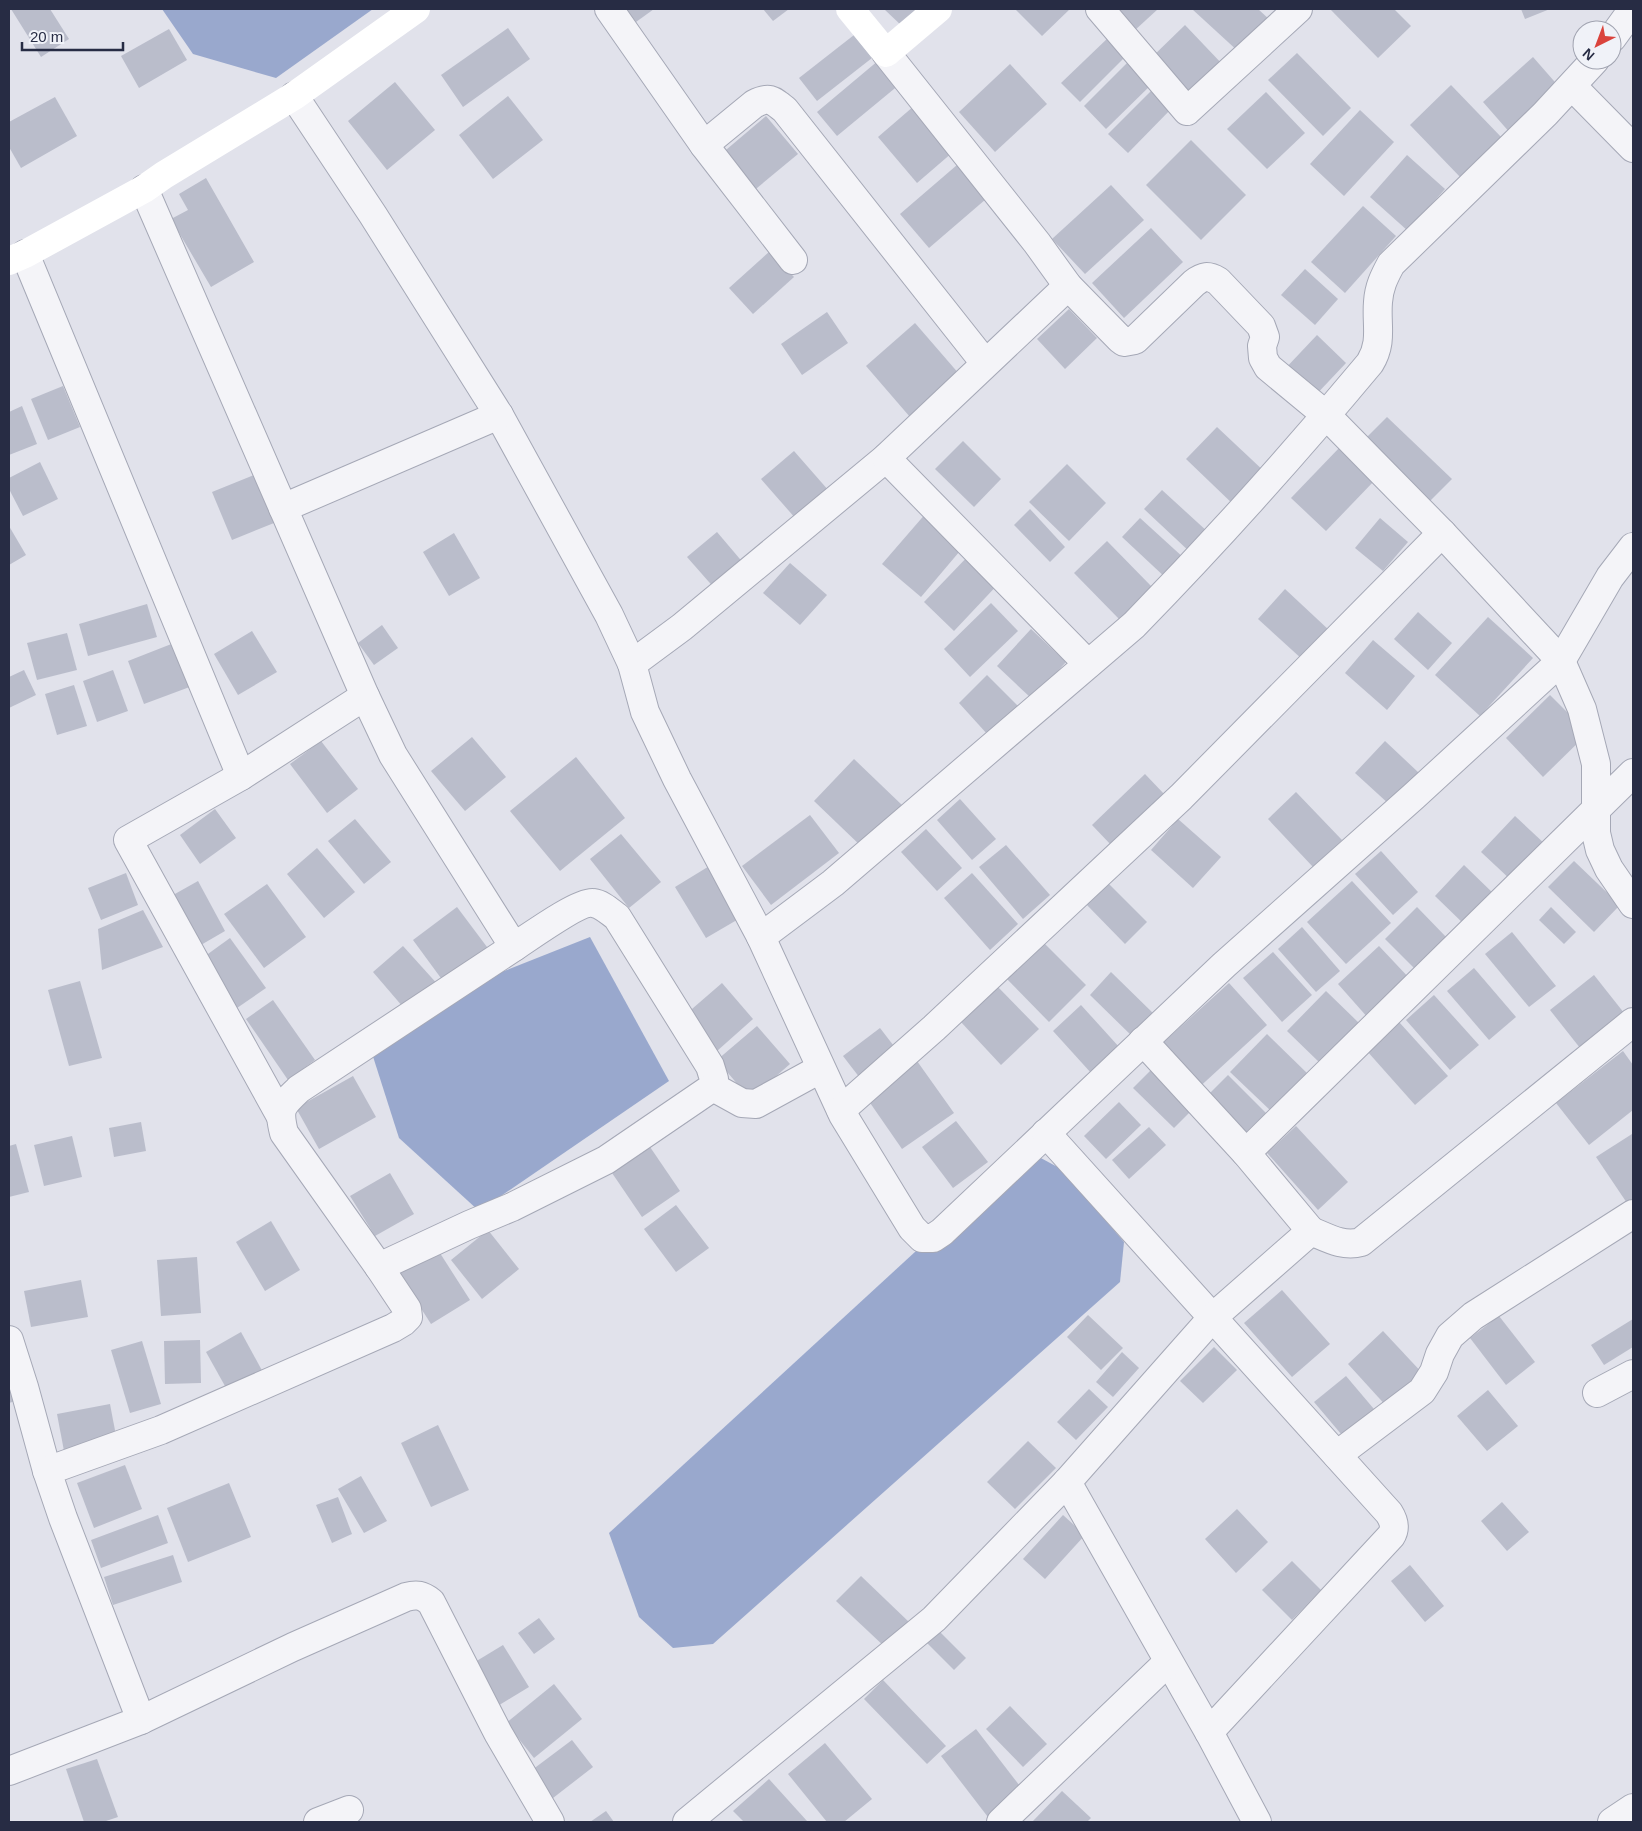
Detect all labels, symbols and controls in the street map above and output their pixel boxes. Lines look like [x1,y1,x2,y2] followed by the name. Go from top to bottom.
[22,20,124,52] scale bar
[1572,20,1622,70] north arrow
[30,28,63,45] text: 20 m
[1579,45,1597,64] text: N

